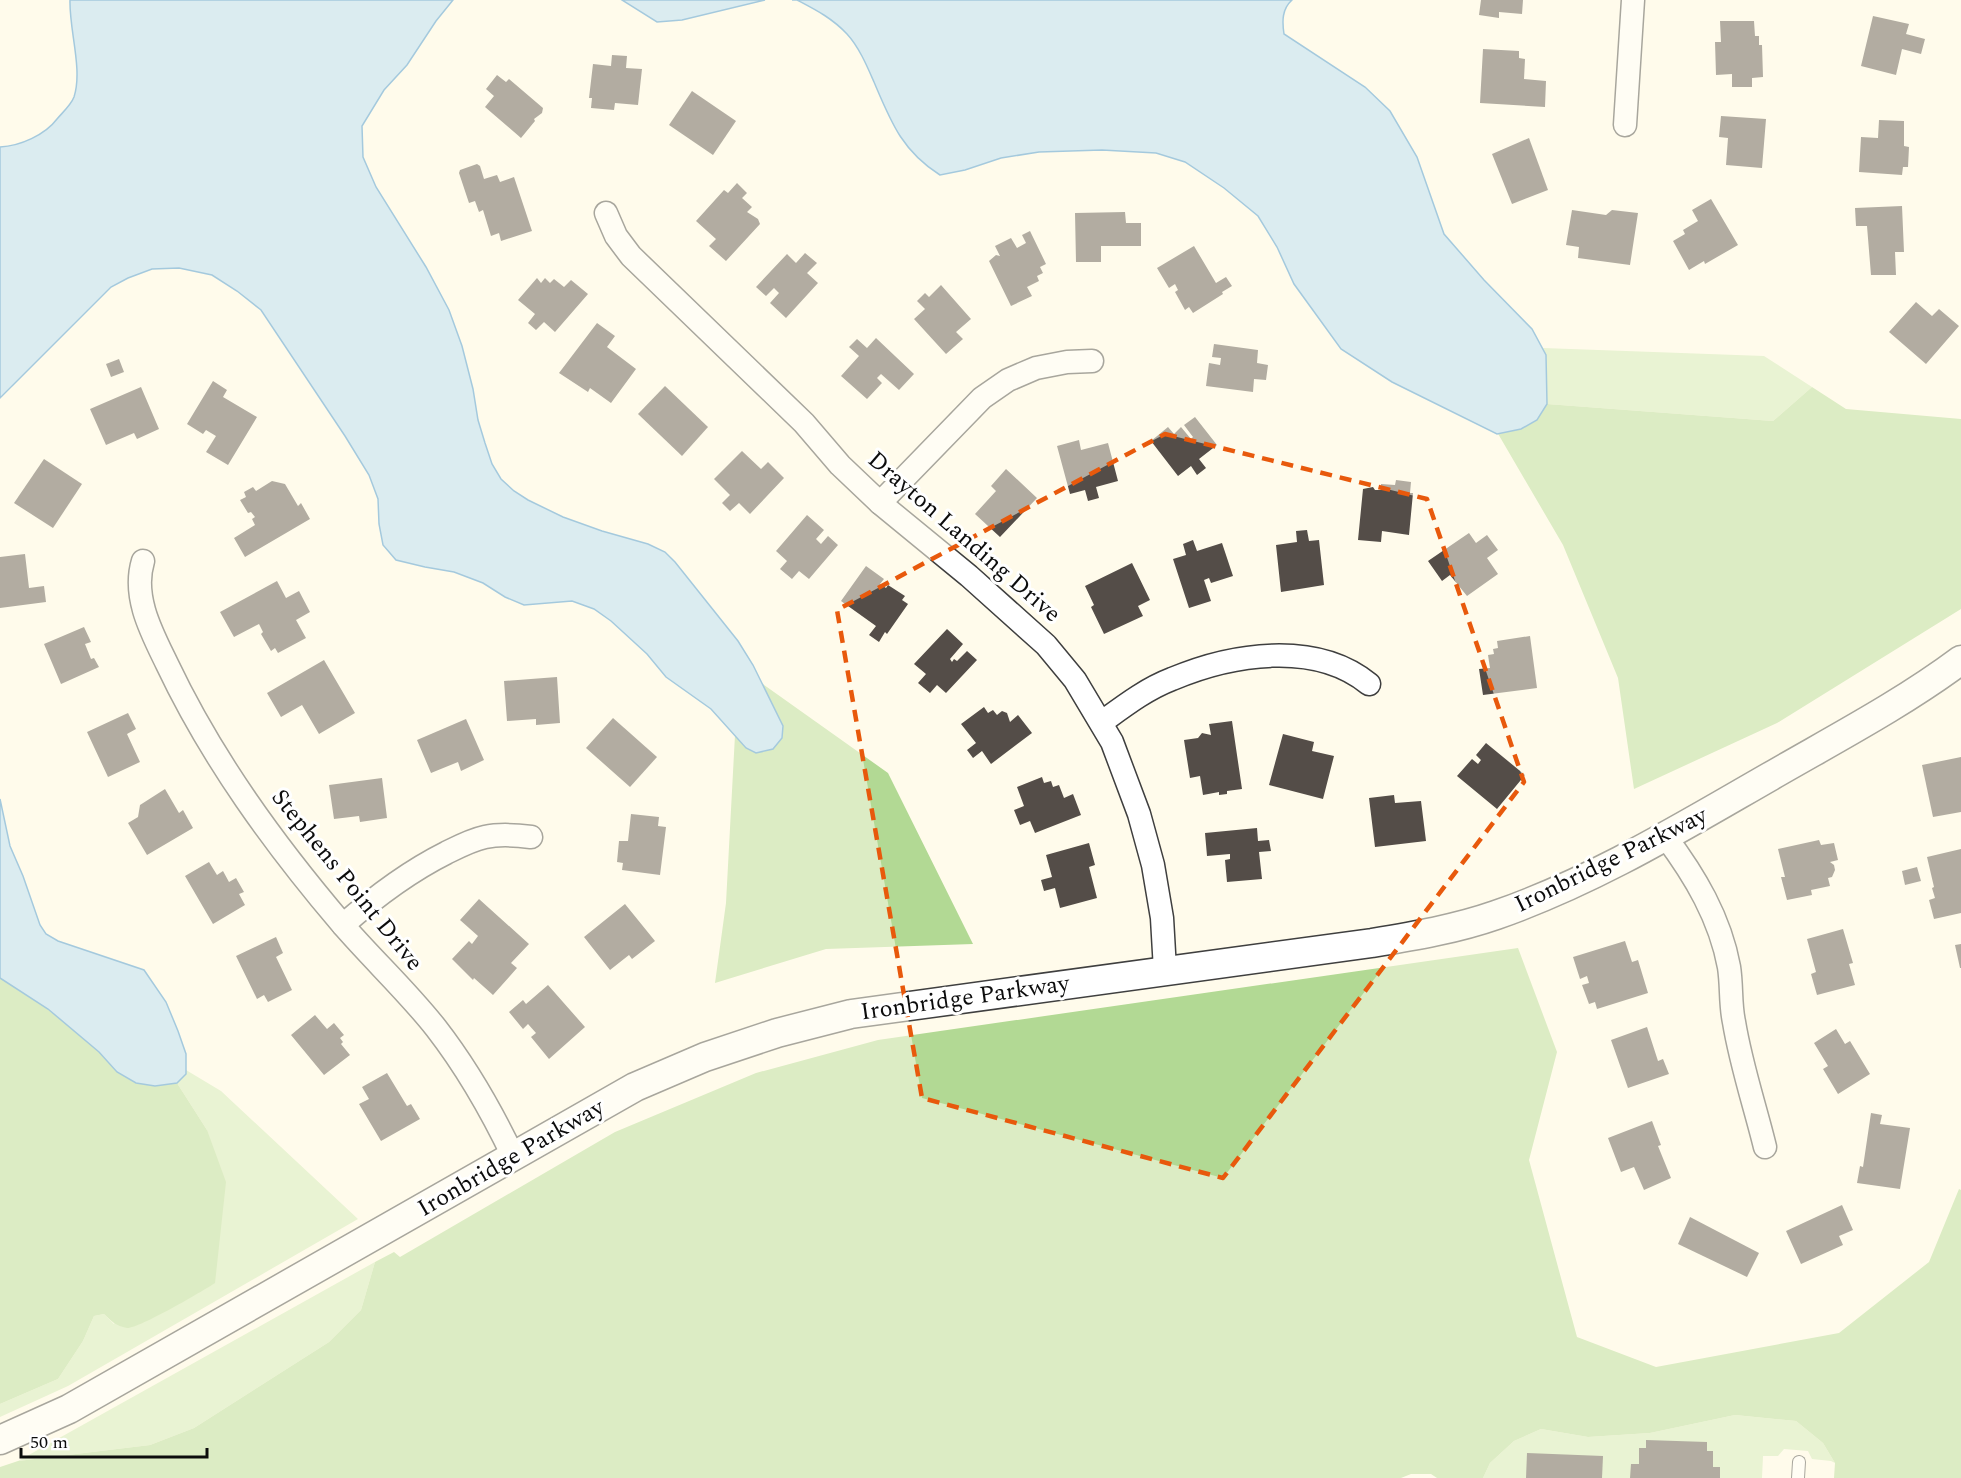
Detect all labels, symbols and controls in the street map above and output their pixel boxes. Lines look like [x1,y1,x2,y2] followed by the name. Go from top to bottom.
[859,443,1069,631] street label: Drayton Landing Drive
[262,781,432,979] street label: Stephens Point Drive
[1508,797,1715,922] street label: Ironbridge Parkway
[858,965,1073,1030] street label: Ironbridge Parkway
[411,1089,612,1226] street label: Ironbridge Parkway
[21,1421,207,1459] scale bar
[30,1429,68,1456] text: 50 m

